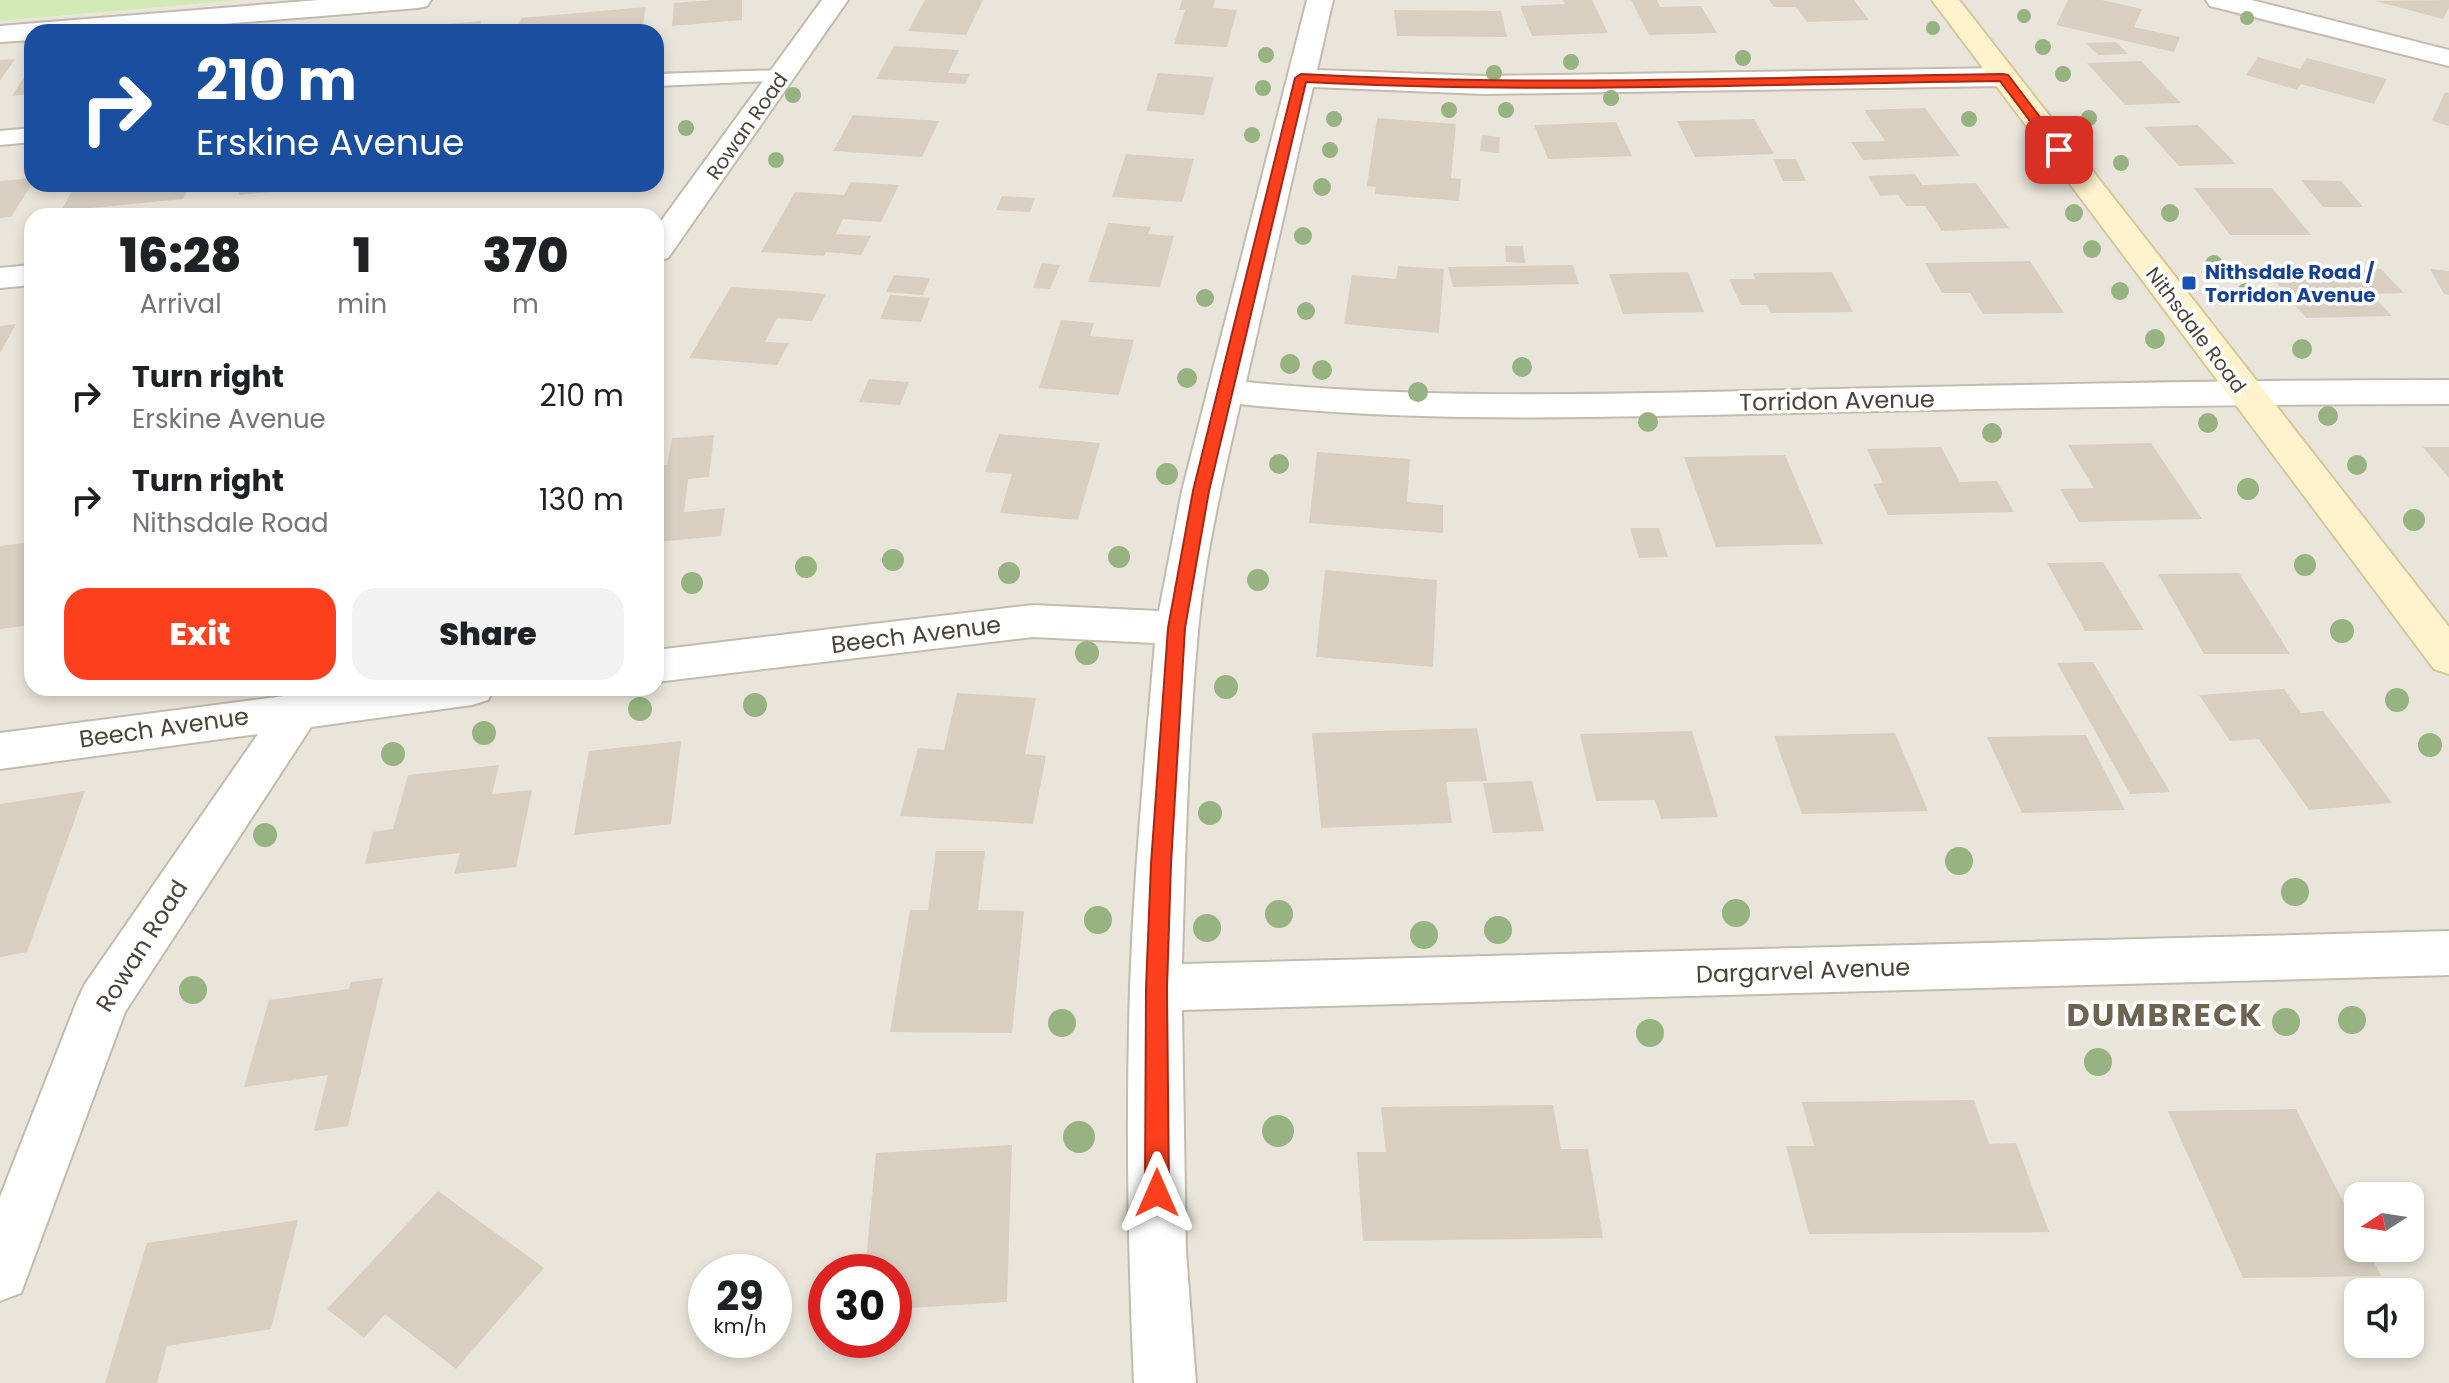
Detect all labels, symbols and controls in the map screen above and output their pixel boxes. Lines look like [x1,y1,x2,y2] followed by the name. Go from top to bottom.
[196,41,357,120] text: 210 m
[64,56,168,160] icon: right
[700,67,794,185] street label: Rowan Road
[2025,116,2093,184] pin
[196,117,464,168] text: Erskine Avenue
[2037,128,2081,172] icon: arrive
[120,222,242,289] text: 16:28
[353,222,371,289] text: 1
[483,222,568,289] text: 370
[2205,258,2375,309] place label: Nithsdale Road / Torridon Avenue
[2139,261,2253,399] street label: Nithsdale Road
[2180,274,2198,292] marker: Nithsdale Road / Torridon Avenue
[140,286,222,322] text: Arrival
[337,286,387,322] text: min
[512,286,539,322] text: m
[132,355,284,398] text: Turn right
[64,374,108,418] icon: right
[539,374,624,417] text: 210 m
[1739,382,1935,419] street label: Torridon Avenue
[132,401,326,437] text: Erskine Avenue
[132,459,284,502] text: Turn right
[64,478,108,522] icon: right
[539,478,624,521] text: 130 m
[132,505,329,541] text: Nithsdale Road
[64,588,336,680] button: Exit
[352,588,624,680] button: Share
[829,608,1003,661] street label: Beech Avenue
[77,699,251,756] street label: Beech Avenue
[88,873,195,1018] street label: Rowan Road
[1695,950,1911,991] street label: Dargarvel Avenue
[2066,992,2264,1037] district label: DUMBRECK
[1115,1151,1199,1235] position arrow
[2344,1182,2424,1262] north arrow
[2344,1182,2424,1358] map controls
[808,1254,912,1358] speed limit sign: 30
[716,1268,764,1324] text: 29
[2344,1278,2424,1358] button: sound
[713,1312,767,1340] text: km/h

